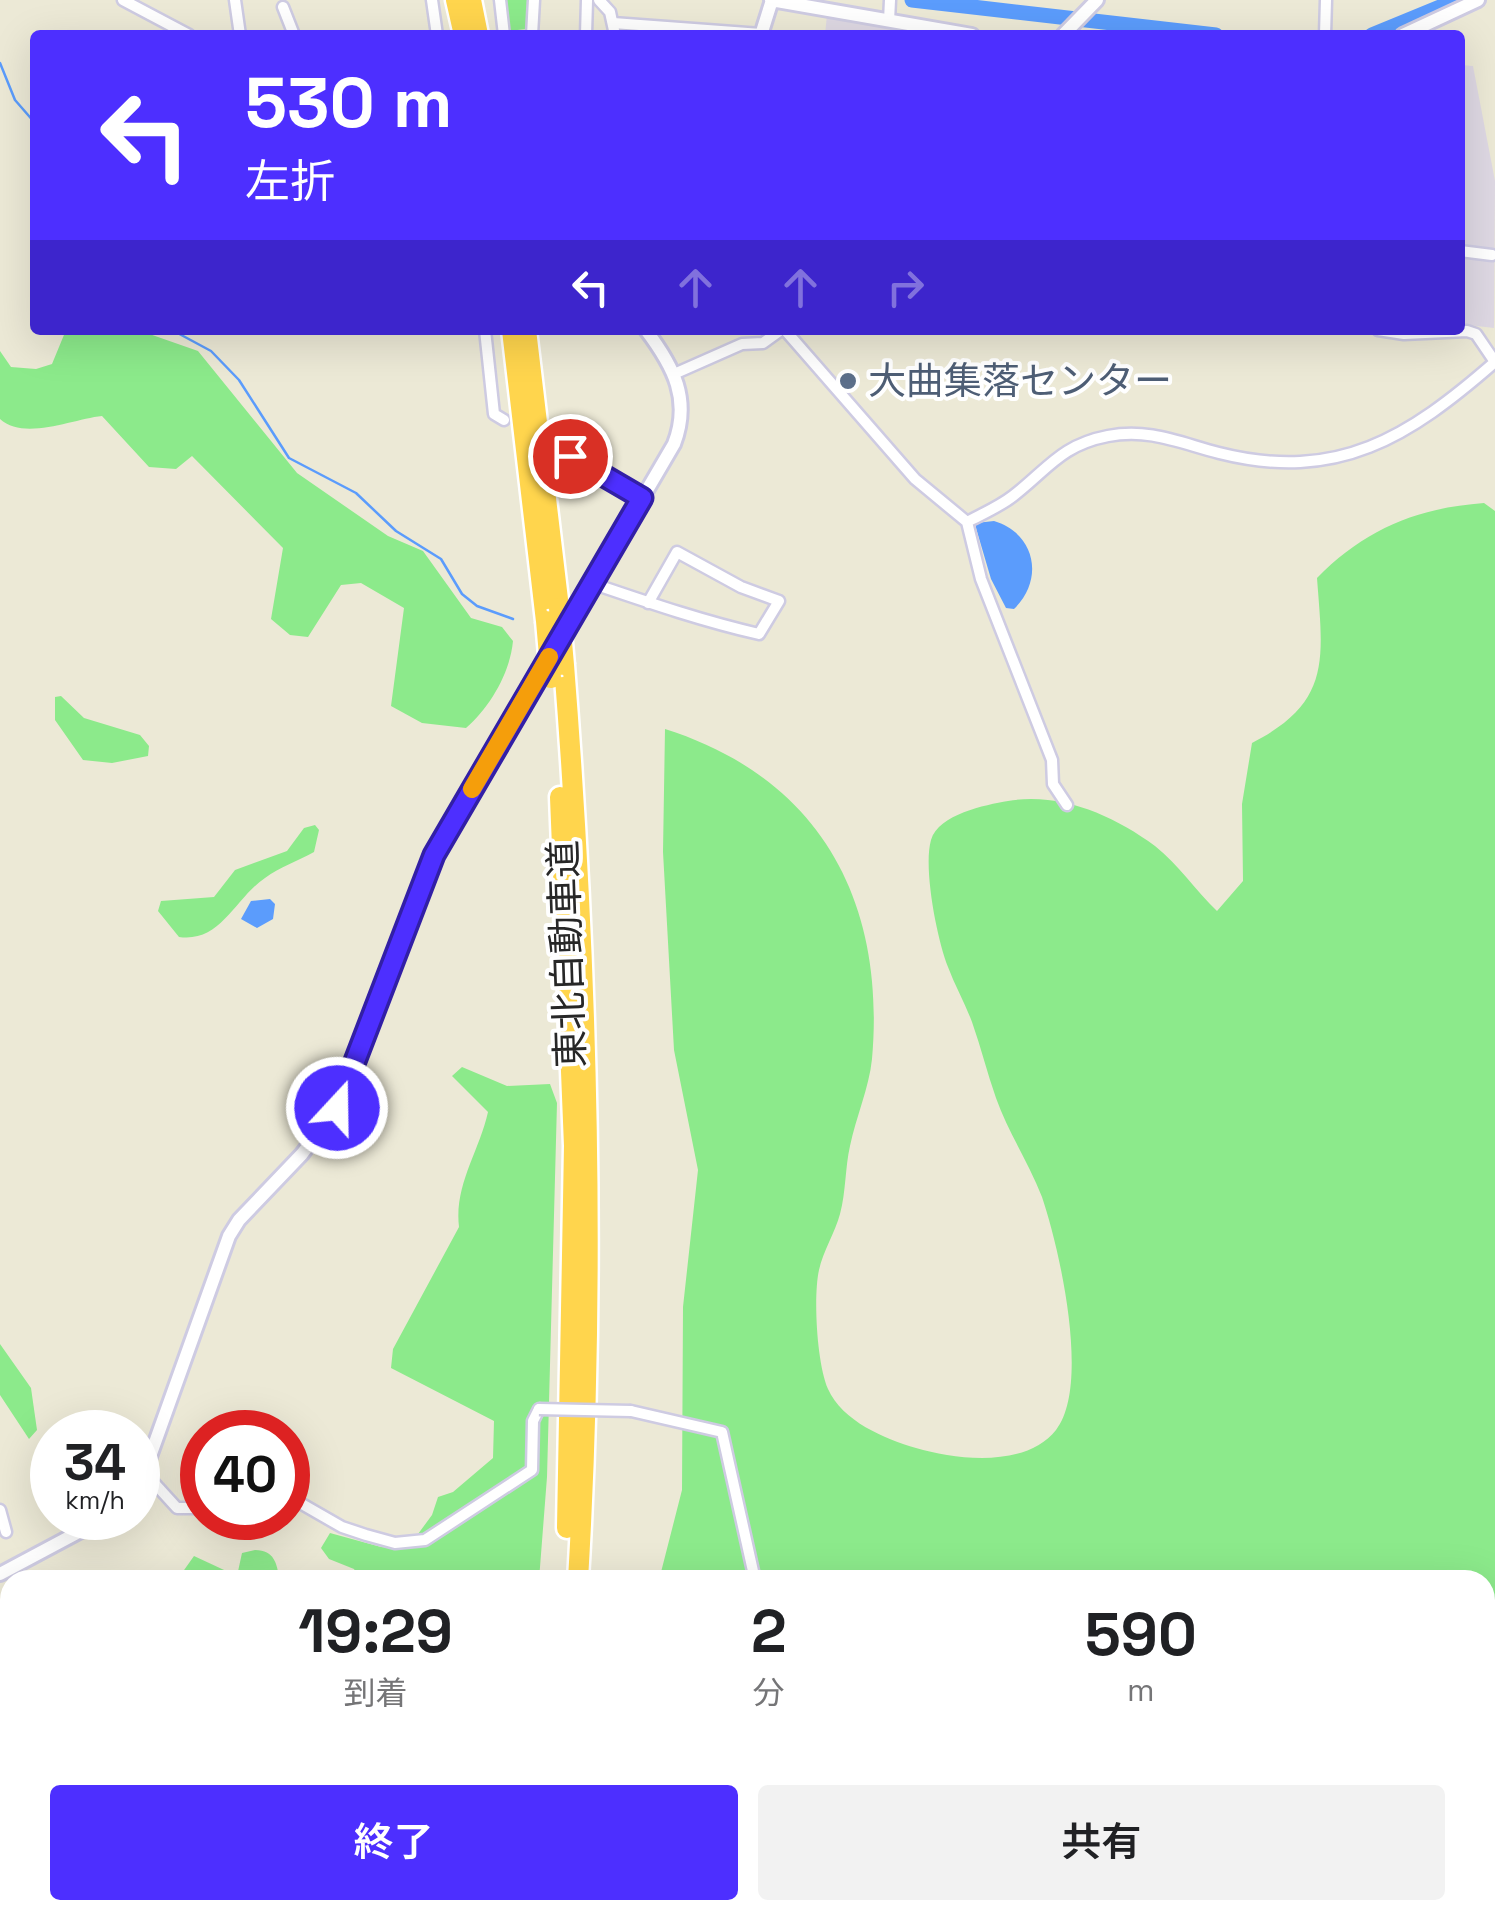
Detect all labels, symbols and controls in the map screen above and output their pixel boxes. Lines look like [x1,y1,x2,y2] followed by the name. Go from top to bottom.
[245,58,452,147] text: 530 m
[80,70,210,200] icon: left
[245,153,335,210] text: 左折
[563,260,618,315] icon: left
[668,260,723,315] icon: ahead
[773,260,828,315] icon: ahead
[878,260,933,315] icon: right
[868,357,1172,405] place label: 大曲集落センター
[837,370,859,392] marker: 大曲集落センター
[528,414,613,499] pin
[543,429,598,484] icon: arrive
[539,839,595,1069] street label: 東北自動車道
[285,1056,389,1160] position arrow
[180,1410,310,1540] speed limit sign: 40
[64,1431,126,1495] text: 34
[65,1484,125,1516] text: km/h
[298,1593,453,1670] text: 19:29
[751,1593,787,1670] text: 2
[1085,1596,1197,1673] text: 590
[1127,1670,1155,1710] text: m
[343,1673,407,1713] text: 到着
[753,1673,785,1713] text: 分
[50,1785,738,1900] button: 終了
[758,1785,1445,1900] button: 共有

